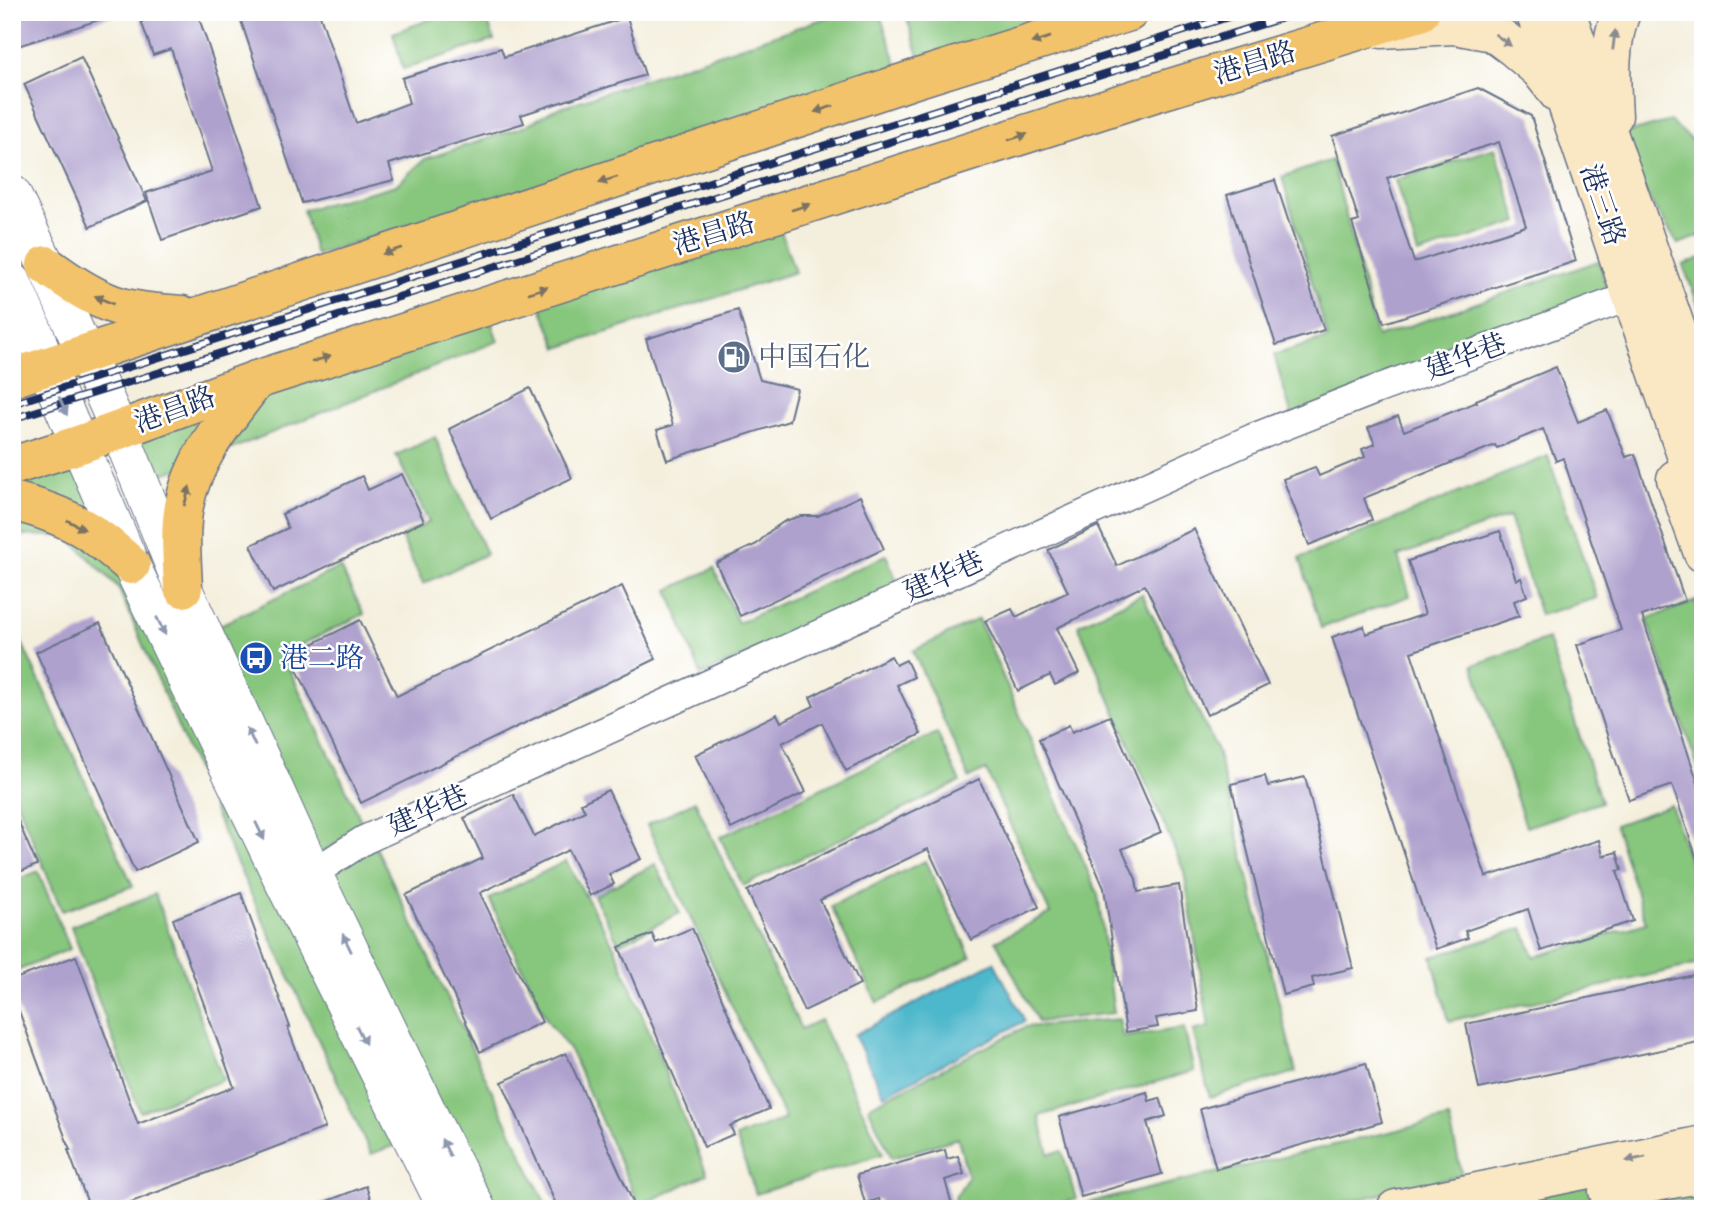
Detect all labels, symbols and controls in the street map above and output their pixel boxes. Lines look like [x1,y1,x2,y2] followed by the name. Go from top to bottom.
[1608,28,1619,50] one-way arrow
[1494,33,1512,47] one-way arrow
[1210,34,1300,92] street label: 港昌路
[1030,35,1051,45] one-way arrow
[813,104,834,115] one-way arrow
[1008,132,1029,142] one-way arrow
[1572,160,1632,250] street label: 港三路
[597,175,618,186] one-way arrow
[791,201,812,211] one-way arrow
[669,205,759,263] street label: 港昌路
[381,247,402,257] one-way arrow
[527,284,548,294] one-way arrow
[94,294,114,306] one-way arrow
[1421,326,1511,388] street label: 建华巷
[715,338,753,376] fuel station icon: 中国石化
[758,340,870,375] place label: 中国石化
[311,354,332,364] one-way arrow
[130,379,220,441] street label: 港昌路
[58,395,69,416] one-way arrow
[182,484,193,506] one-way arrow
[66,519,86,531] one-way arrow
[899,544,989,610] street label: 建华巷
[155,616,166,636] one-way arrow
[237,639,275,677] bus stop icon: 港二路
[280,641,364,676] place label: 港二路
[245,727,257,747] one-way arrow
[383,778,473,844] street label: 建华巷
[254,821,266,841] one-way arrow
[341,933,353,953] one-way arrow
[355,1025,366,1045] one-way arrow
[440,1138,451,1158] one-way arrow
[1625,1153,1647,1164] one-way arrow

